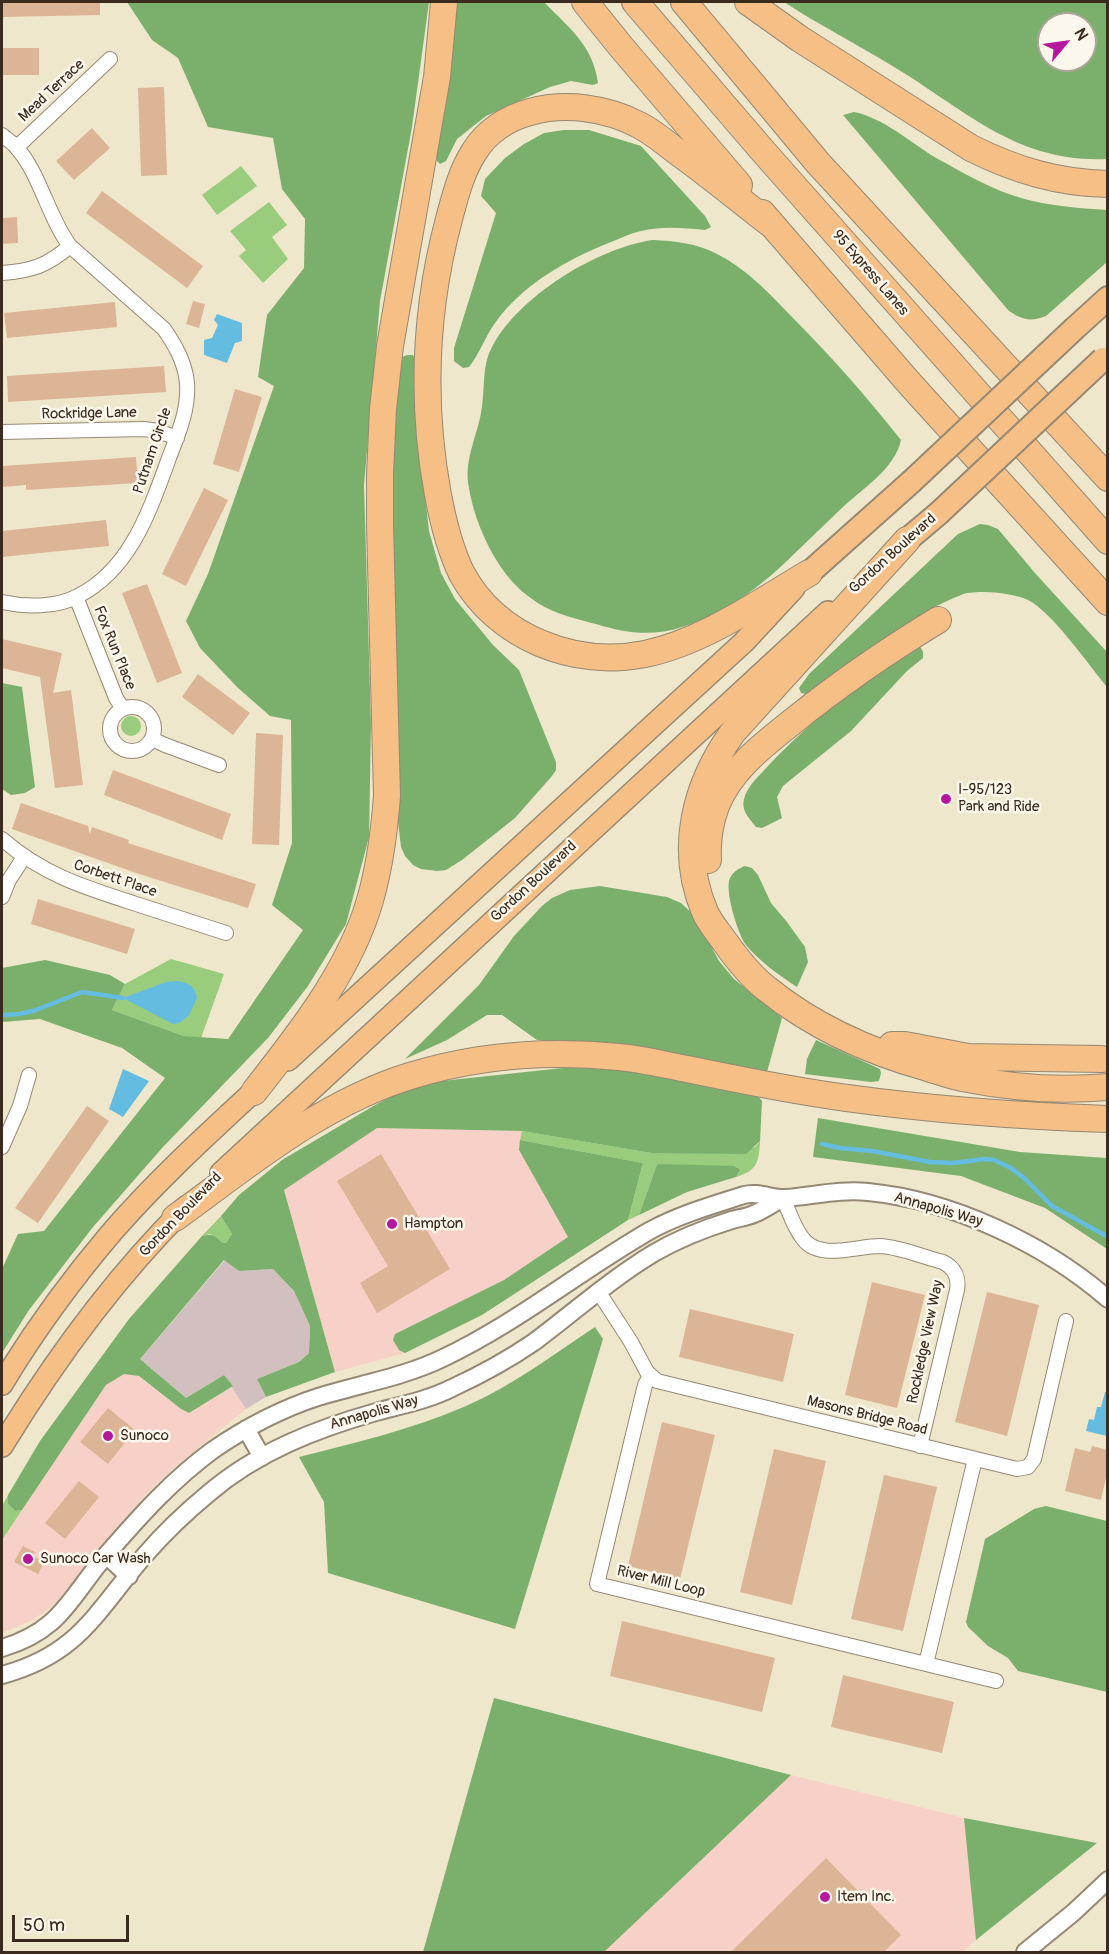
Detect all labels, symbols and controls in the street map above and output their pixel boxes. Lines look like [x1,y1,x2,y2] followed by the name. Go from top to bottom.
[1037,12,1097,72] north arrow
[1070,25,1092,44] text: N
[15,56,89,126] street label: Mead Terrace
[828,227,912,319] street label: 95 Express Lanes
[41,404,137,424] street label: Rockridge Lane
[130,406,176,496] street label: Putnam Circle
[846,510,940,598] street label: Gordon Boulevard
[89,603,139,693] street label: Fox Run Place
[958,781,1039,816] place label: I-95/123 Park and Ride
[939,792,953,806] marker: I-95/123 Park and Ride
[487,838,581,926] street label: Gordon Boulevard
[71,856,159,902] street label: Corbett Place
[136,1169,226,1261] street label: Gordon Boulevard
[892,1189,984,1231] street label: Annapolis Way
[404,1215,463,1233] place label: Hampton
[385,1217,399,1231] marker: Hampton
[904,1279,948,1405] street label: Rockledge View Way
[328,1392,420,1434] street label: Annapolis Way
[805,1392,929,1440] street label: Masons Bridge Road
[120,1427,169,1445] place label: Sunoco
[101,1429,115,1443] marker: Sunoco
[40,1550,150,1568] place label: Sunoco Car Wash
[21,1552,35,1566] marker: Sunoco Car Wash
[615,1562,707,1602] street label: River Mill Loop
[837,1888,895,1906] place label: Item Inc.
[818,1890,832,1904] marker: Item Inc.
[15,1903,132,1941] scale bar
[23,1914,65,1937] text: 50 m

